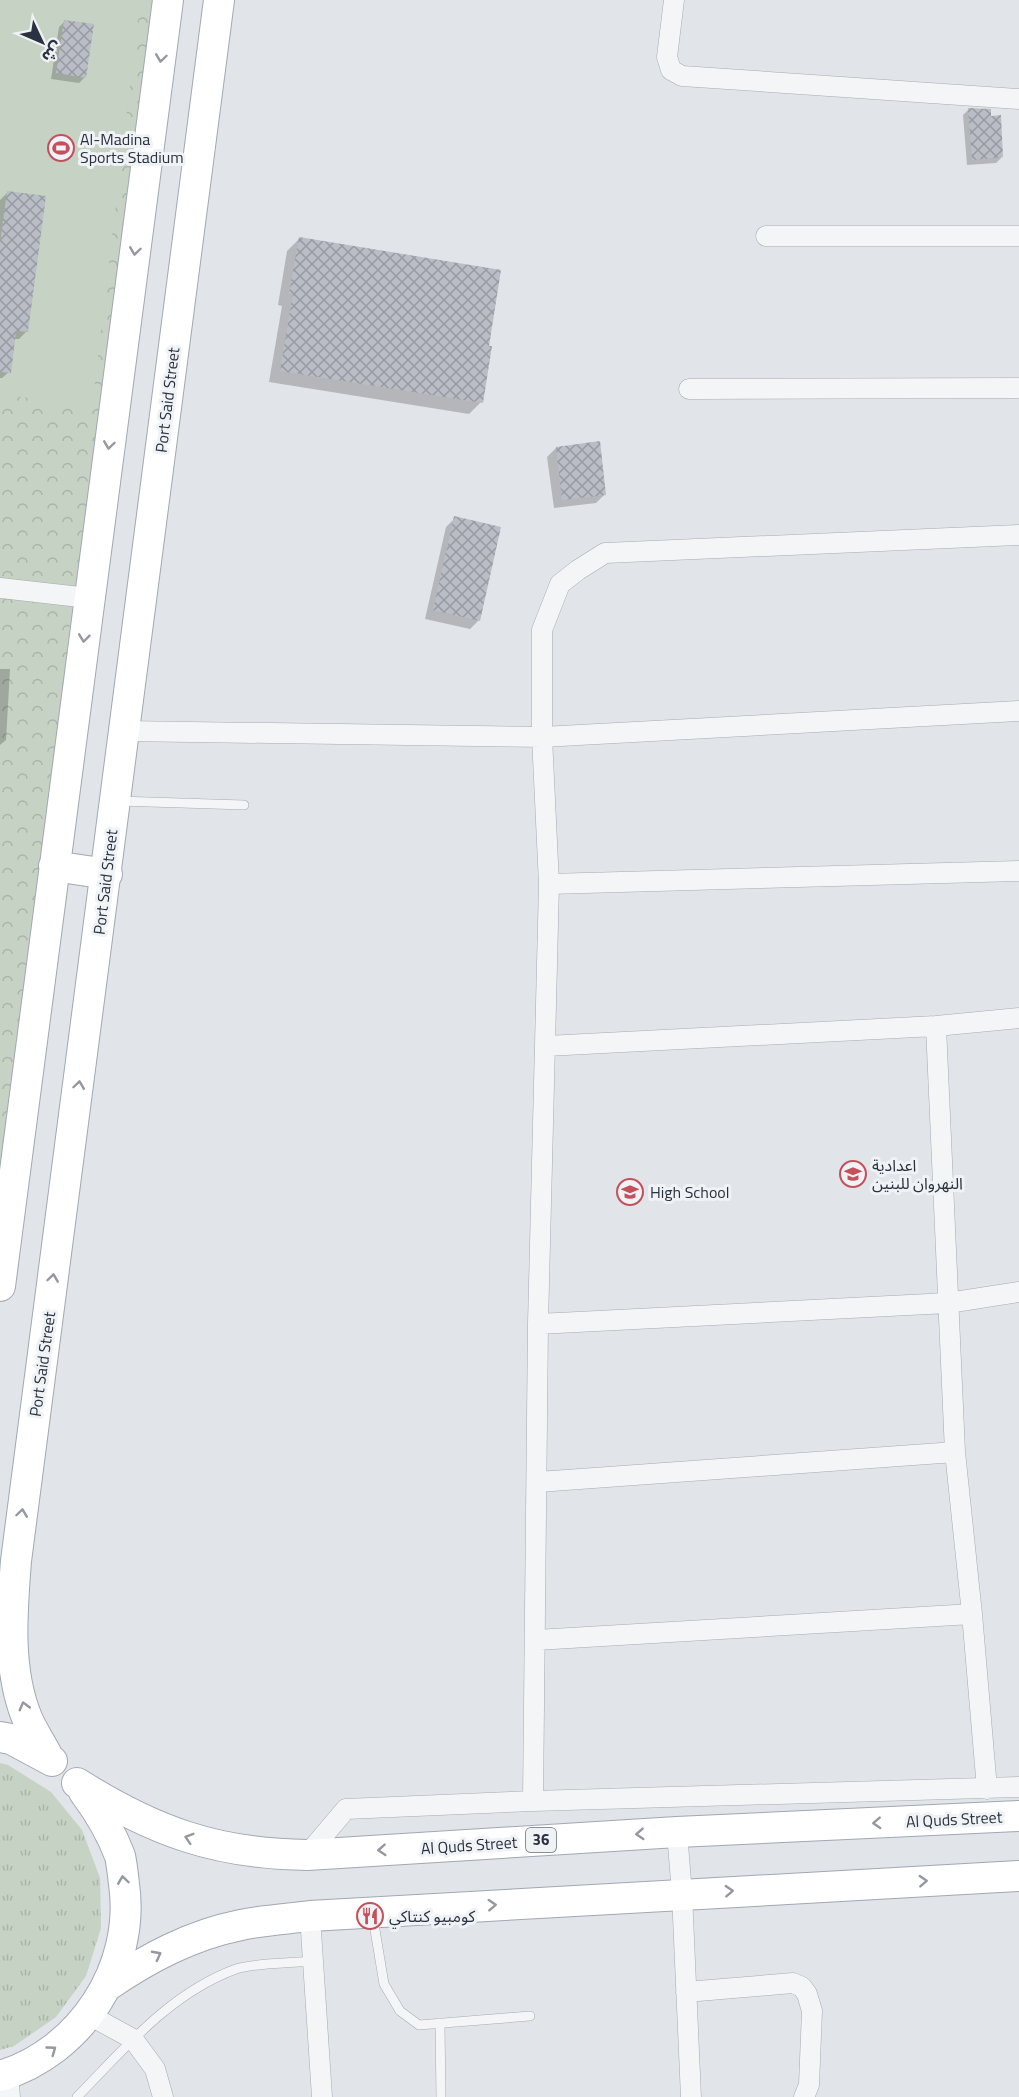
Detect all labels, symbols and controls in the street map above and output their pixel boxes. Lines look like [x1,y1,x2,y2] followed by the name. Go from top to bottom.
[12,12,72,72] north arrow
[36,36,69,69] text: ش
[155,53,167,63] one-way arrow
[80,127,184,169] place label: Al-Madina Sports Stadium
[46,133,76,163] sports icon: Al-Madina Sports Stadium
[129,247,142,256] one-way arrow
[149,346,185,454] street label: Port Said Street
[104,440,116,449] one-way arrow
[78,633,90,643] one-way arrow
[87,828,123,936] street label: Port Said Street
[72,1080,84,1090] one-way arrow
[872,1153,963,1195] place label: اعدادية النهروان للبنين
[838,1159,868,1189] school or university icon: اعدادية النهروان للبنين
[615,1177,645,1207] school or university icon: High School
[650,1180,729,1204] place label: High School
[47,1274,59,1283] one-way arrow
[23,1309,61,1418] street label: Port Said Street
[15,1509,28,1518] one-way arrow
[19,1702,31,1712] one-way arrow
[905,1804,1003,1834] street label: Al Quds Street
[872,1816,881,1829] one-way arrow
[635,1827,644,1840] one-way arrow
[526,1828,556,1852] road number: 36
[420,1830,518,1860] street label: Al Quds Street
[184,1833,195,1846] one-way arrow
[378,1844,387,1857] one-way arrow
[118,1875,130,1884] one-way arrow
[919,1875,928,1888] one-way arrow
[724,1885,733,1898] one-way arrow
[488,1899,497,1912] one-way arrow
[355,1901,385,1931] restaurant icon: كومبيو كنتاكي
[389,1904,476,1929] place label: كومبيو كنتاكي
[150,1951,161,1962] one-way arrow
[45,2046,56,2057] one-way arrow

